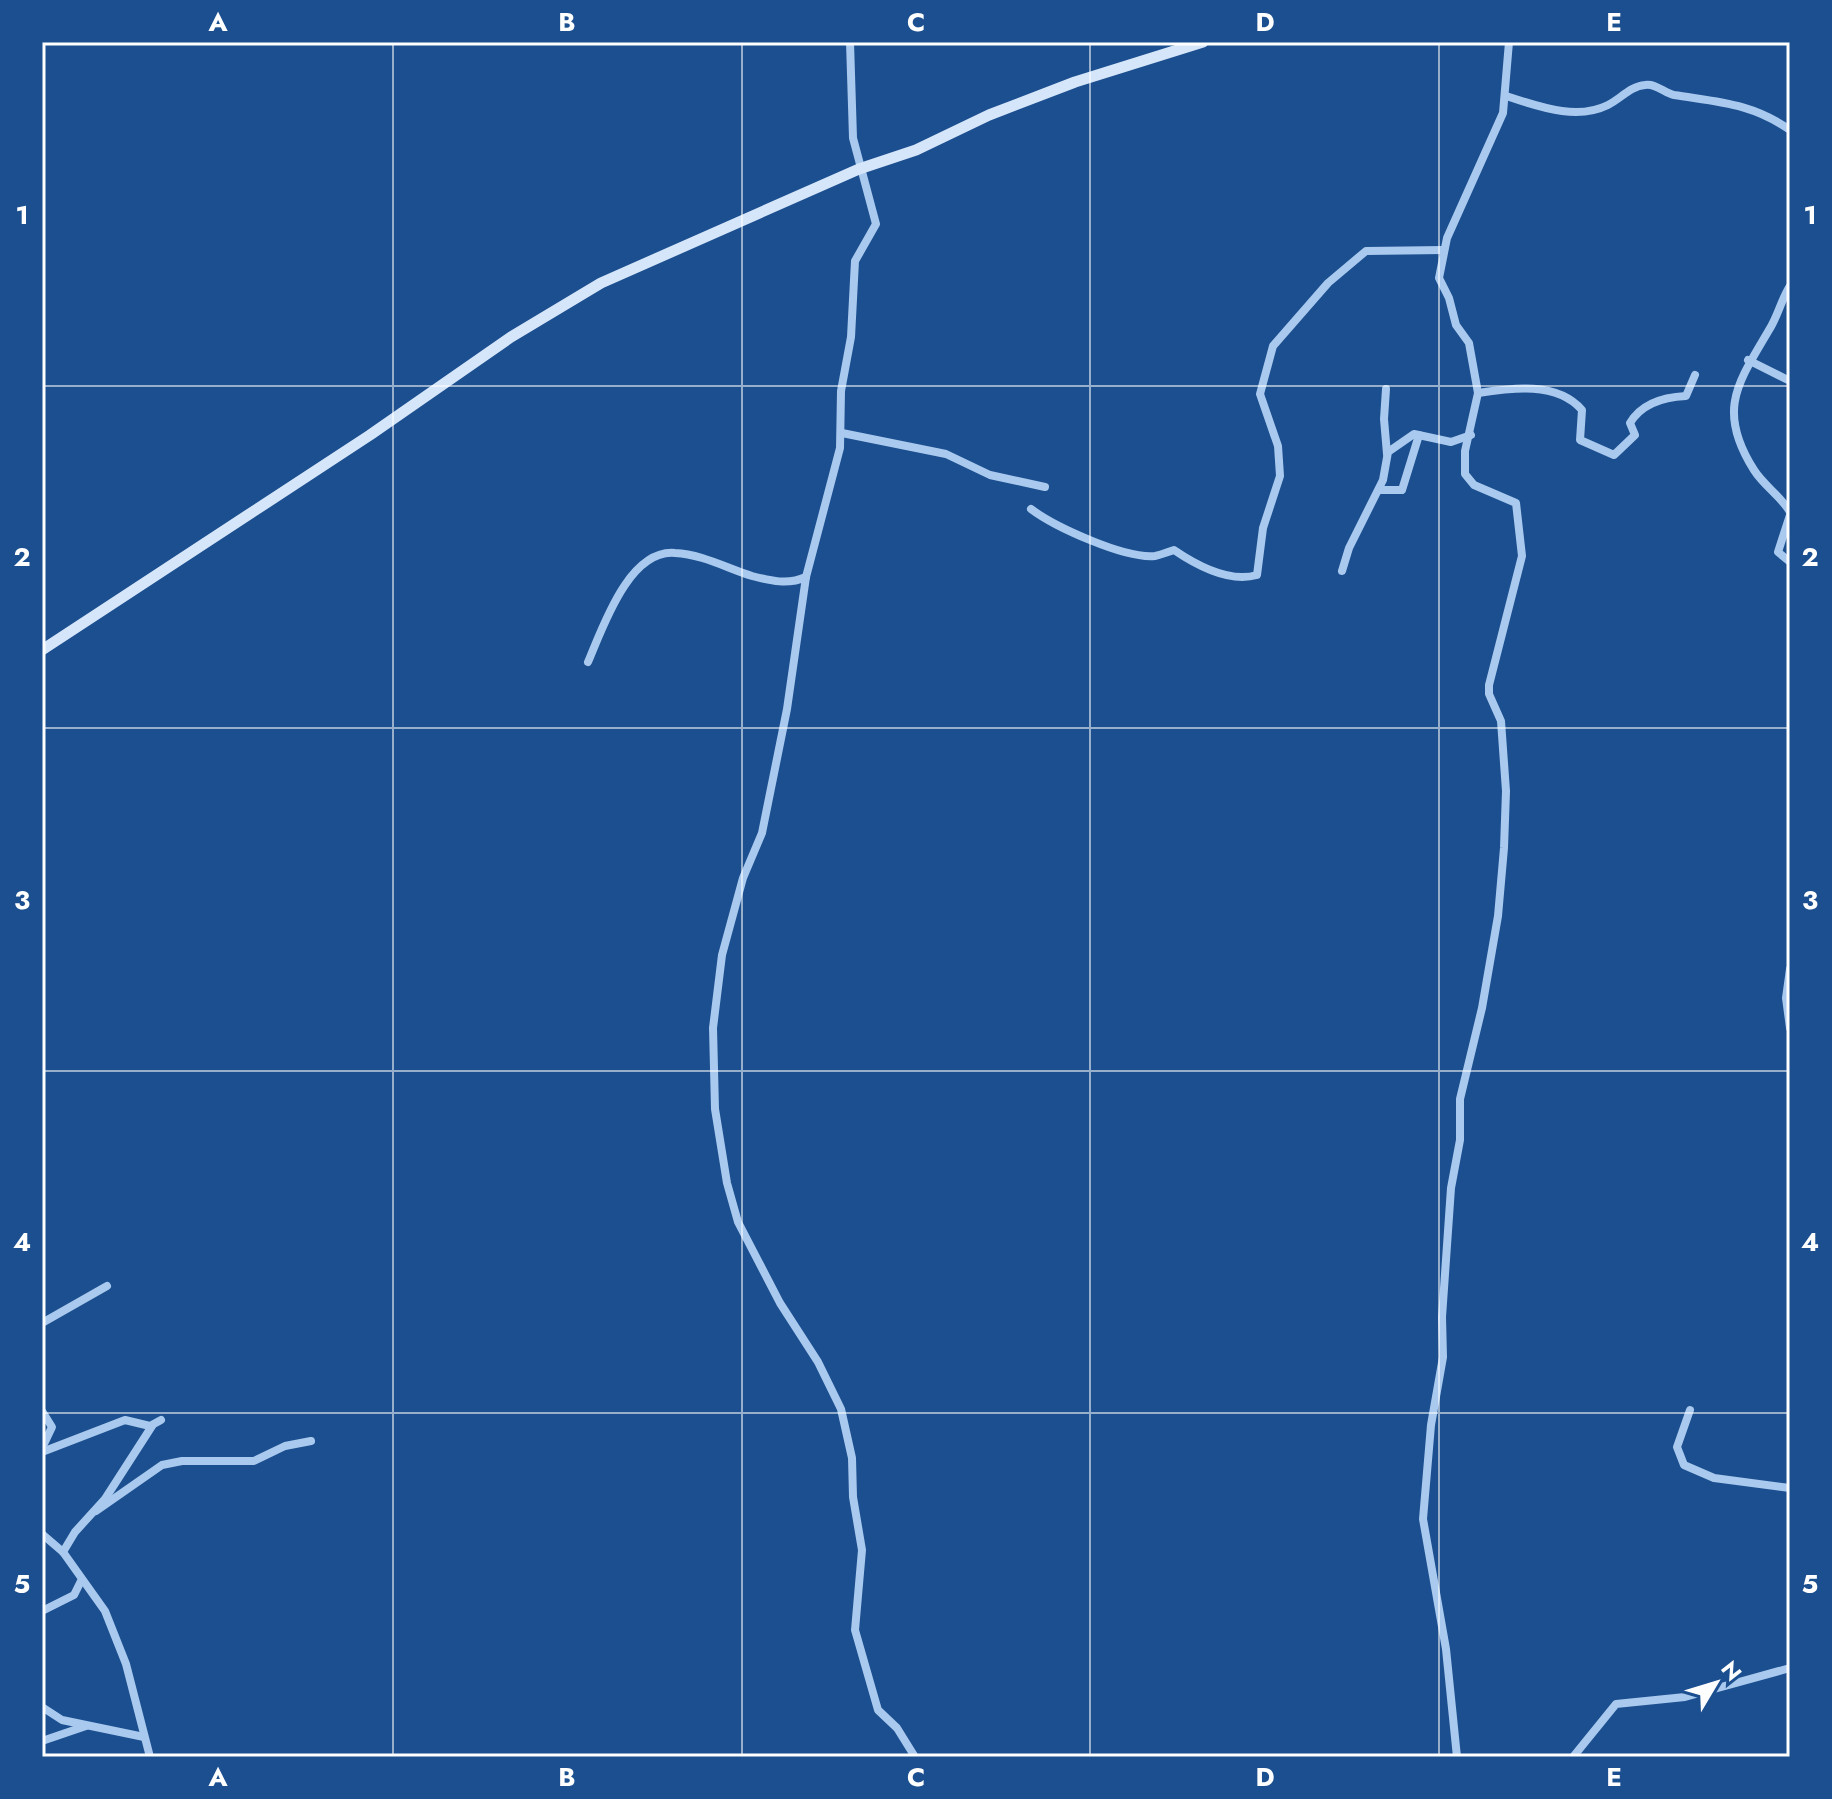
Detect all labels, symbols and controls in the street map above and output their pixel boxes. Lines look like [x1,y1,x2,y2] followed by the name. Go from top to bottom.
[207,3,228,41] text: A
[558,3,576,41] text: B
[907,3,925,41] text: C
[1255,3,1275,41] text: D
[1606,3,1622,41] text: E
[15,196,29,234] text: 1
[1803,196,1817,234] text: 1
[13,538,31,576] text: 2
[1801,538,1819,576] text: 2
[14,881,30,919] text: 3
[1802,881,1818,919] text: 3
[13,1223,31,1261] text: 4
[1801,1223,1819,1261] text: 4
[14,1565,30,1603] text: 5
[1802,1565,1818,1603] text: 5
[1676,1643,1756,1723] north arrow
[1714,1654,1750,1687] text: N
[207,1758,228,1796] text: A
[558,1758,576,1796] text: B
[907,1758,925,1796] text: C
[1255,1758,1275,1796] text: D
[1606,1758,1622,1796] text: E

